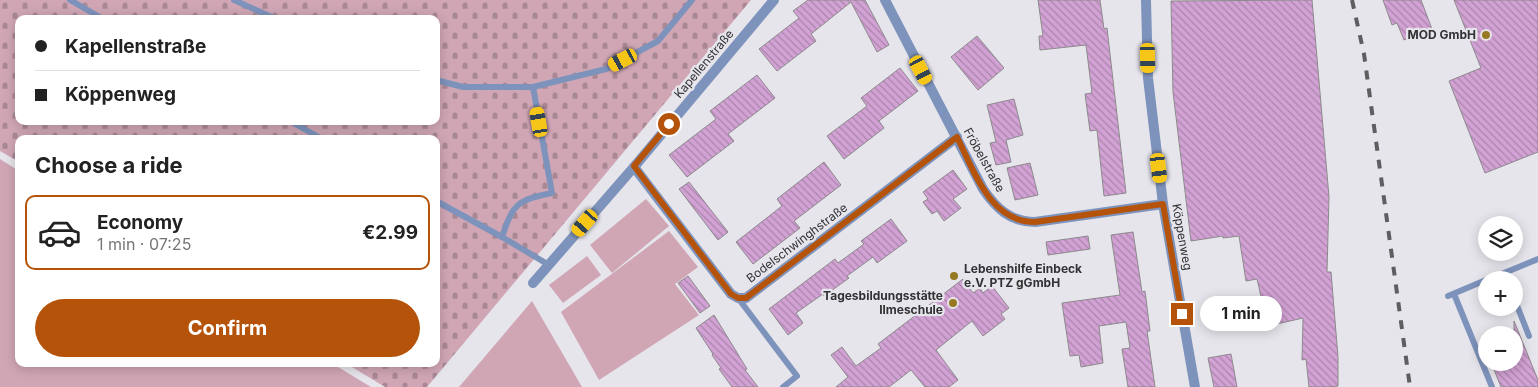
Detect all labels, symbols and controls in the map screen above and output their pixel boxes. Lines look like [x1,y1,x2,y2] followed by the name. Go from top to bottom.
[671,26,737,101] street label: Kapellenstraße
[1408,27,1476,42] place label: MOD GmbH
[1480,29,1492,41] marker: MOD GmbH
[65,35,206,58] text: Kapellenstraße
[1140,43,1155,73] car
[606,46,639,74] car
[907,53,934,87] car
[65,83,176,106] text: Köppenweg
[529,106,548,138] car
[658,113,680,135] route start
[961,125,1008,195] street label: Fröbelstraße
[35,152,183,178] text: Choose a ride
[1149,152,1168,184] car
[743,200,850,286] street label: Bodelschwinghstraße
[1169,202,1196,271] street label: Köppenweg
[569,207,600,239] car
[37,210,82,255] icon: car
[97,211,183,234] text: Economy
[1478,216,1523,371] map controls
[1478,216,1523,261] button: layers
[362,221,418,244] text: €2.99
[97,234,191,254] text: 1 min · 07:25
[964,261,1082,290] place label: Lebenshilfe Einbeck e.V. PTZ gGmbH
[948,270,960,282] marker: Lebenshilfe Einbeck e.V. PTZ gGmbH
[1478,271,1523,316] button: +
[823,288,943,317] place label: Tagesbildungsstätte Ilmeschule
[1200,296,1282,332] callout: 1 min
[947,297,959,309] marker: Tagesbildungsstätte Ilmeschule
[35,299,420,357] button: Confirm
[1171,303,1193,325] route end
[1221,303,1261,323] text: 1 min
[1478,326,1523,371] button: −

